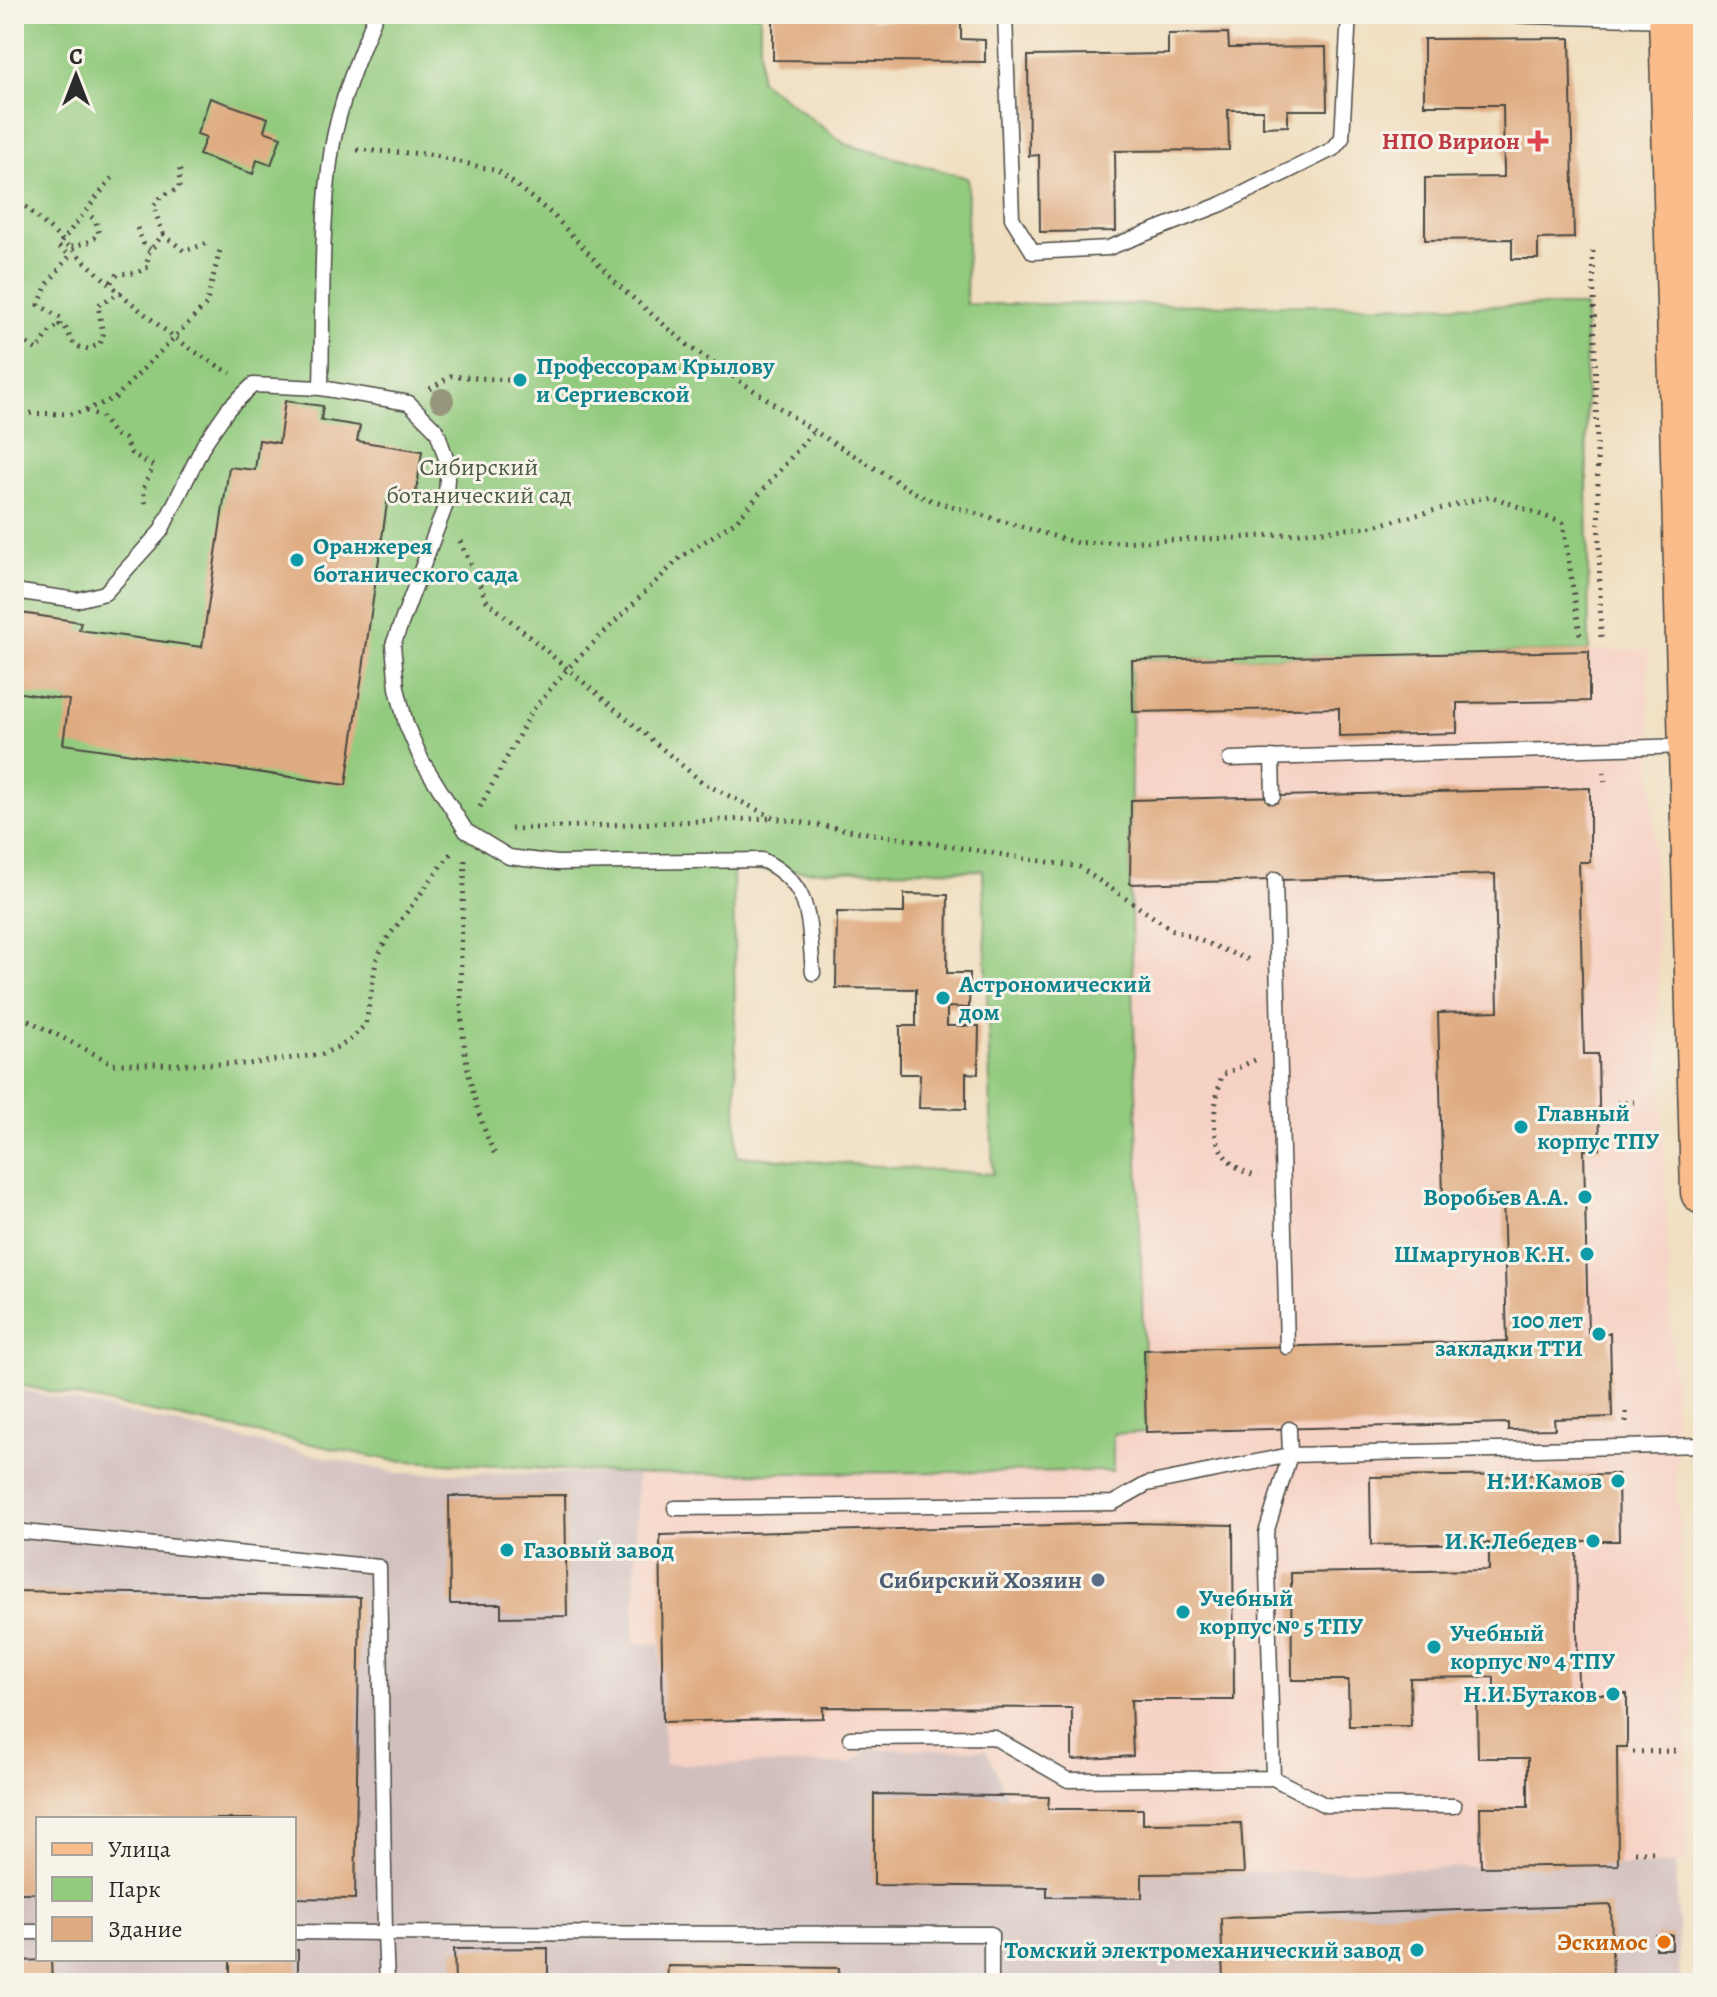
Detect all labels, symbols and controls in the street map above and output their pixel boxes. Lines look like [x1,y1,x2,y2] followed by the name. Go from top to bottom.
[36,36,116,116] north arrow
[69,42,83,72] text: С
[1382,125,1520,157] place label: НПО Вирион
[1527,130,1549,152] marker: НПО Вирион
[536,350,775,410] place label: Профессорам Крылову и Сергиевской
[511,371,529,389] marker: Профессорам Крылову и Сергиевской
[386,451,572,511] park label: Сибирский ботанический сад
[313,530,519,590] place label: Оранжерея ботанического сада
[288,551,306,569] marker: Оранжерея ботанического сада
[958,968,1152,1028] place label: Астрономический дом
[934,989,952,1007] marker: Астрономический дом
[1537,1097,1660,1157] place label: Главный корпус ТПУ
[1512,1118,1530,1136] marker: Главный корпус ТПУ
[1423,1181,1569,1213] place label: Воробьев А.А.
[1576,1188,1594,1206] marker: Воробьев А.А.
[1394,1238,1571,1270] place label: Шмаргунов К.Н.
[1578,1245,1596,1263] marker: Шмаргунов К.Н.
[1435,1304,1583,1364] place label: 100 лет закладки ТТИ
[1590,1325,1608,1343] marker: 100 лет закладки ТТИ
[1486,1465,1602,1497] place label: Н.И.Камов
[1609,1472,1627,1490] marker: Н.И.Камов
[1444,1525,1577,1557] place label: И.К.Лебедев
[1584,1532,1602,1550] marker: И.К.Лебедев
[523,1534,674,1566] place label: Газовый завод
[498,1541,516,1559] marker: Газовый завод
[879,1564,1082,1596] place label: Сибирский Хозяин
[1089,1571,1107,1589] marker: Сибирский Хозяин
[1199,1582,1364,1642] place label: Учебный корпус № 5 ТПУ
[1174,1603,1192,1621] marker: Учебный корпус № 5 ТПУ
[1450,1617,1616,1677] place label: Учебный корпус № 4 ТПУ
[1425,1638,1443,1656] marker: Учебный корпус № 4 ТПУ
[1463,1678,1597,1710] place label: Н.И.Бутаков
[1604,1685,1622,1703] marker: Н.И.Бутаков
[36,1817,296,1961] legend
[108,1833,171,1865] text: Улица
[108,1873,161,1905] text: Парк
[108,1913,183,1945] text: Здание
[1557,1926,1648,1958] place label: Эскимос
[1655,1933,1673,1951] marker: Эскимос
[1005,1934,1401,1966] place label: Томский электромеханический завод
[1408,1941,1426,1959] marker: Томский электромеханический завод

